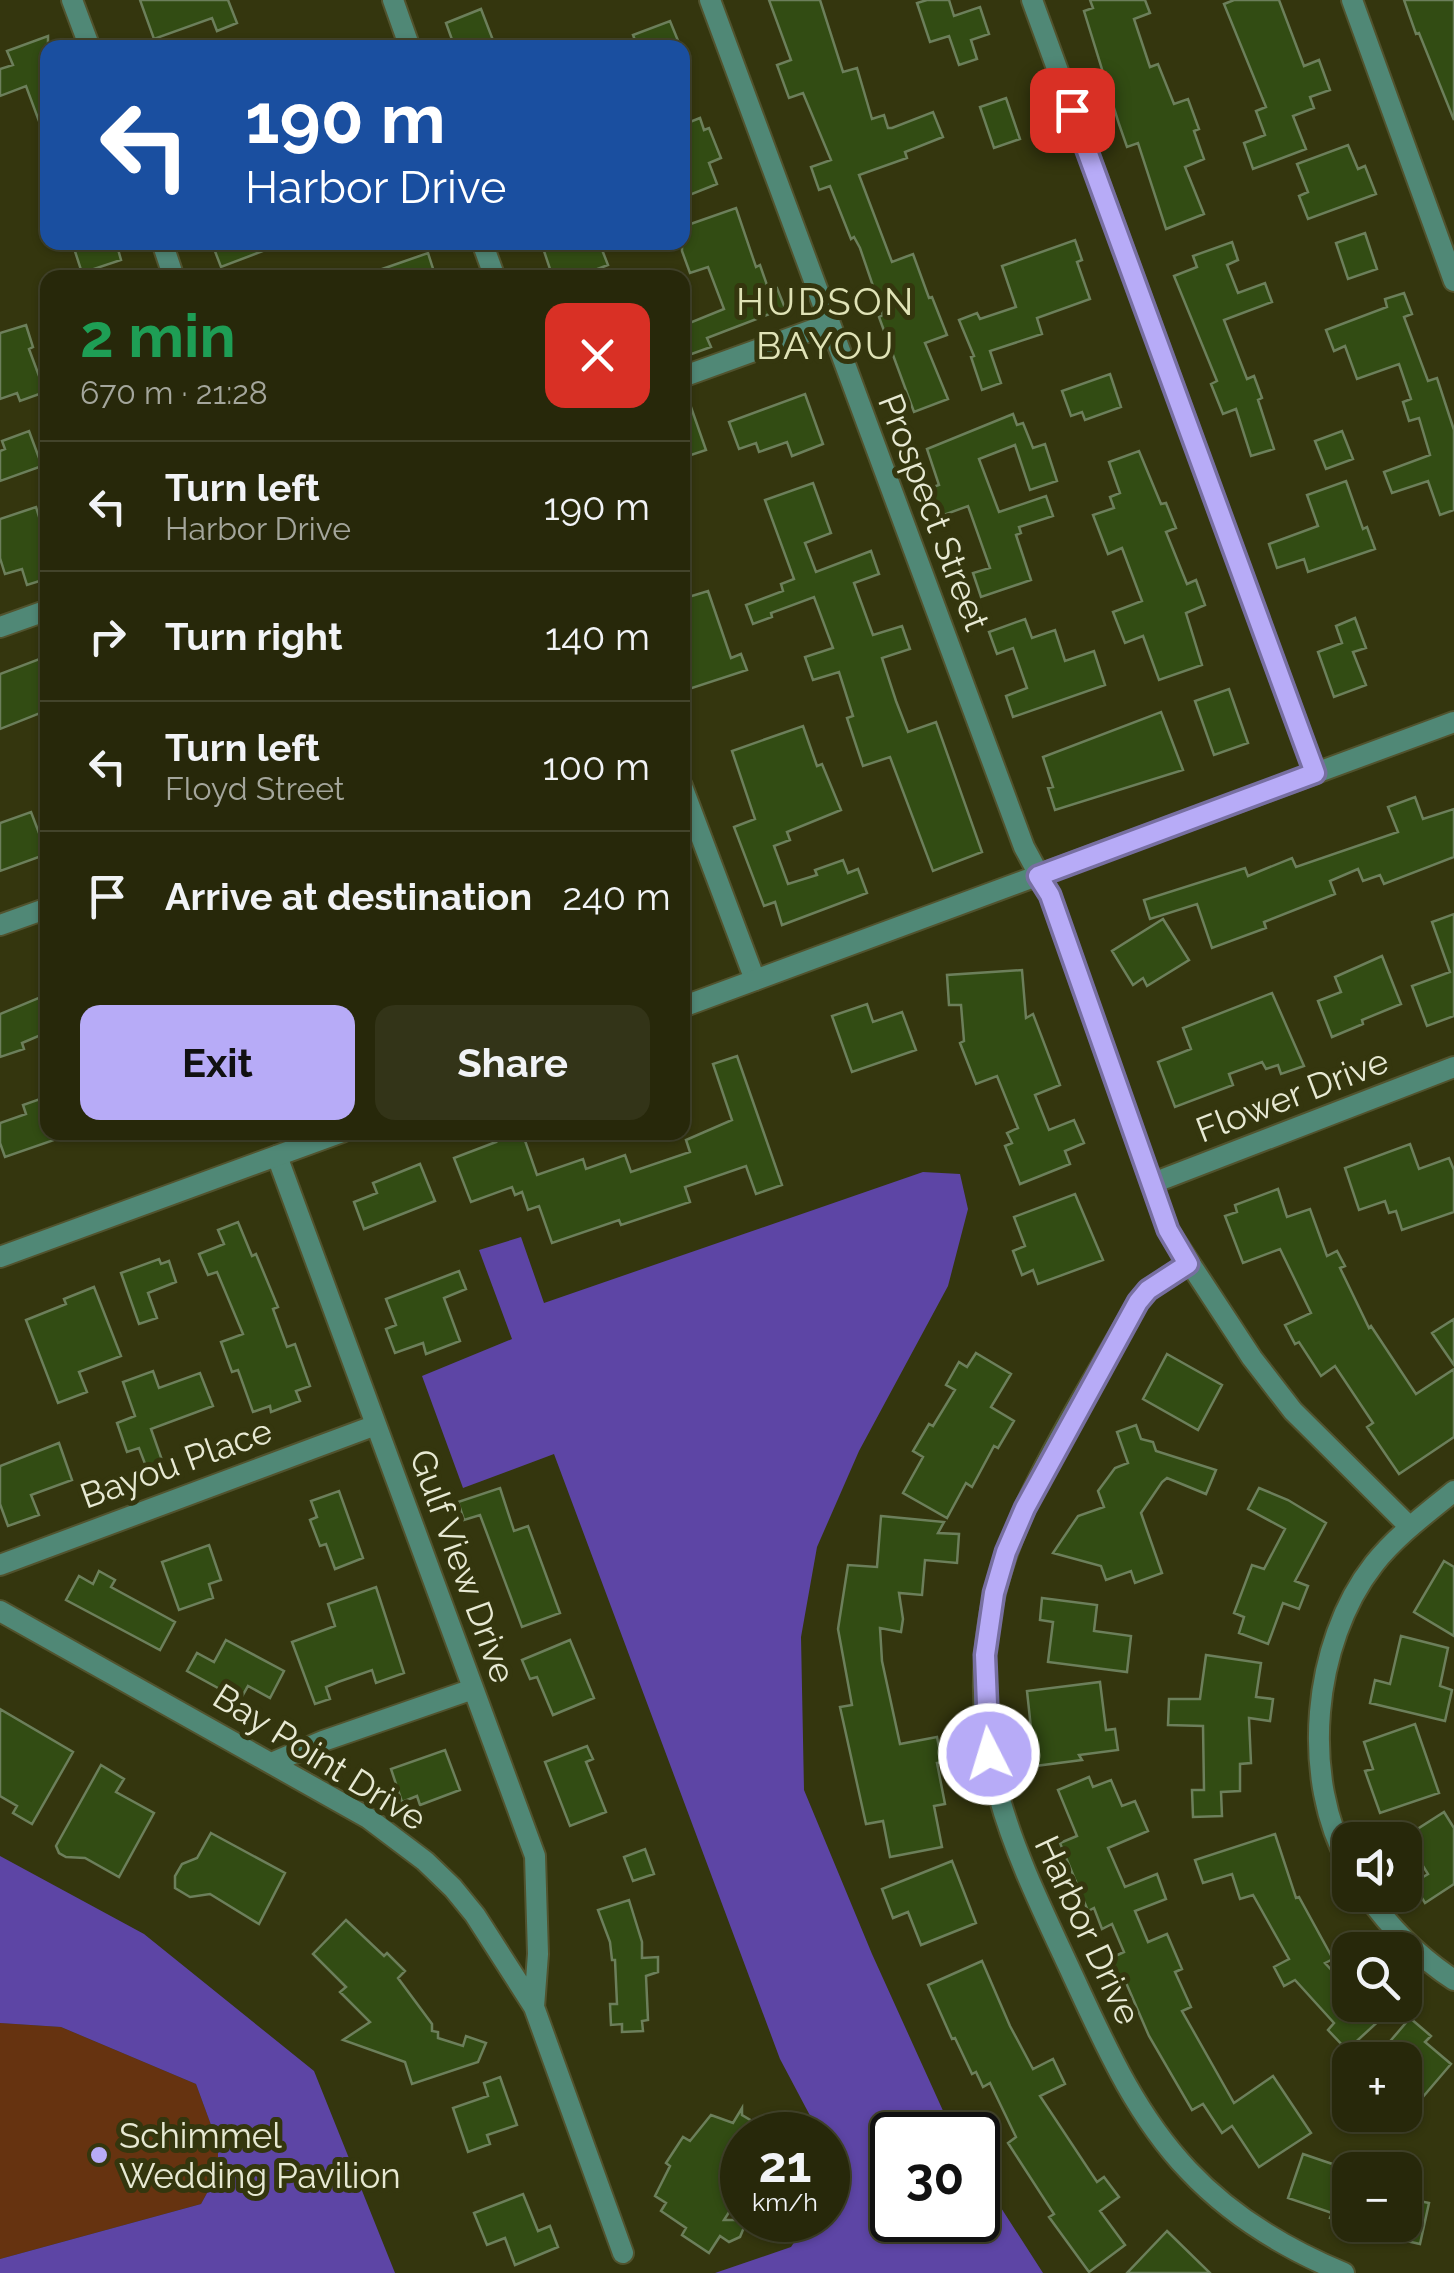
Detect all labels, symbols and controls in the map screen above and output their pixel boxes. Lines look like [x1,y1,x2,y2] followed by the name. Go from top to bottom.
[1030,68,1115,153] pin
[245,77,446,159] text: 190 m
[80,80,210,210] icon: left
[1045,83,1100,138] icon: arrive
[245,161,506,214] text: Harbor Drive
[736,279,916,368] district label: HUDSON BAYOU
[80,301,236,371] text: 2 min
[545,303,650,408] button: close
[80,374,268,411] text: 670 m · 21:28
[870,388,998,636] street label: Prospect Street
[165,465,320,510] text: Turn left
[80,479,135,534] icon: left
[544,484,650,529] text: 190 m
[165,510,351,547] text: Harbor Drive
[80,609,135,664] icon: right
[165,614,342,659] text: Turn right
[545,614,650,659] text: 140 m
[165,725,320,770] text: Turn left
[80,739,135,794] icon: left
[543,744,650,789] text: 100 m
[165,770,345,807] text: Floyd Street
[80,869,135,924] icon: arrive
[165,874,532,919] text: Arrive at destination
[562,874,671,919] text: 240 m
[80,1005,355,1120] button: Exit
[375,1005,650,1120] button: Share
[1190,1040,1394,1150] street label: Flower Drive
[75,1409,277,1517] street label: Bayou Place
[402,1444,524,1688] street label: Gulf View Drive
[206,1675,434,1839] street label: Bay Point Drive
[937,1702,1041,1806] position arrow
[1332,1822,1422,2242] map controls
[1332,1822,1422,1912] button: sound
[1026,1829,1150,2031] street label: Harbor Drive
[1332,1932,1422,2022] button: search
[1332,2042,1422,2132] button: +
[870,2112,1000,2242] speed limit sign: 30
[119,2115,401,2196] place label: Schimmel Wedding Pavilion
[759,2135,811,2194] text: 21
[88,2144,110,2166] marker: Schimmel Wedding Pavilion
[1332,2152,1422,2242] button: −
[752,2187,818,2217] text: km/h

